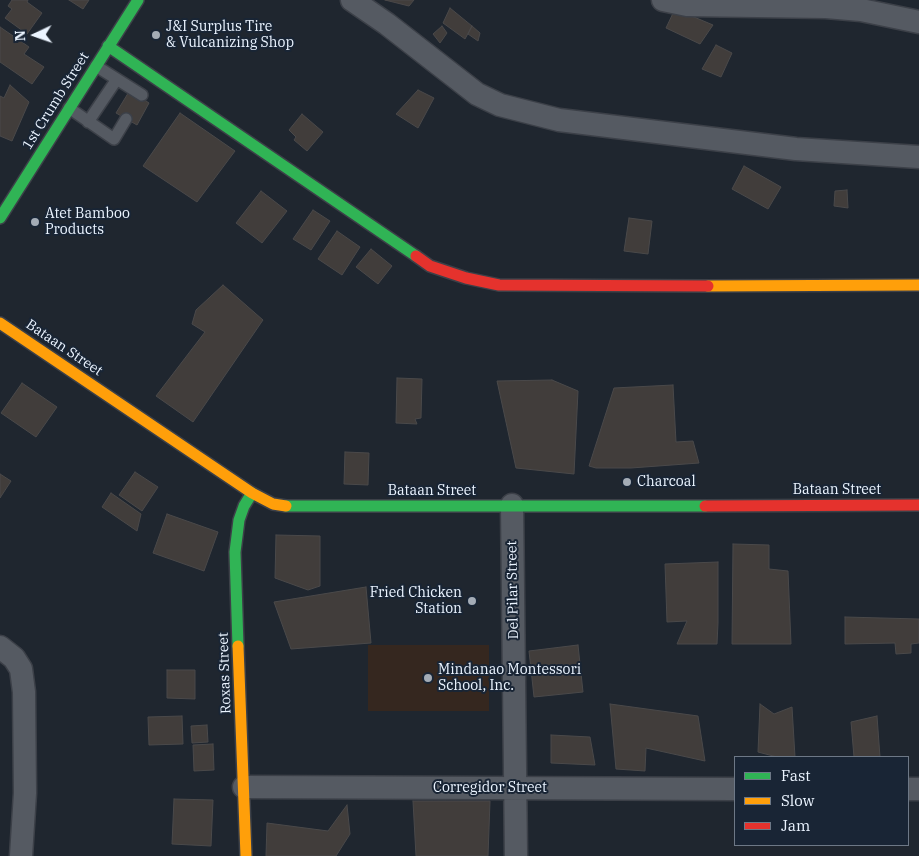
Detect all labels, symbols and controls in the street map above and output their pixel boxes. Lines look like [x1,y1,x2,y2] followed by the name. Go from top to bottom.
[10,10,60,60] north arrow
[166,19,294,52] place label: J&I Surplus Tire & Vulcanizing Shop
[150,29,162,41] marker: J&I Surplus Tire & Vulcanizing Shop
[11,30,29,42] text: N
[19,49,93,153] street label: 1st Crumb Street
[45,206,130,238] place label: Atet Bamboo Products
[29,216,41,228] marker: Atet Bamboo Products
[23,316,105,380] street label: Bataan Street
[637,474,696,490] place label: Charcoal
[621,476,633,488] marker: Charcoal
[793,482,881,498] street label: Bataan Street
[388,483,476,499] street label: Bataan Street
[504,541,522,639] street label: Del Pilar Street
[370,585,462,618] place label: Fried Chicken Station
[466,595,478,607] marker: Fried Chicken Station
[215,632,235,714] street label: Roxas Street
[438,662,581,694] place label: Mindanao Montessori School, Inc.
[422,672,434,684] marker: Mindanao Montessori School, Inc.
[734,756,909,846] legend
[781,766,811,785] text: Fast
[433,780,547,796] street label: Corregidor Street
[781,791,814,810] text: Slow
[781,816,810,835] text: Jam

